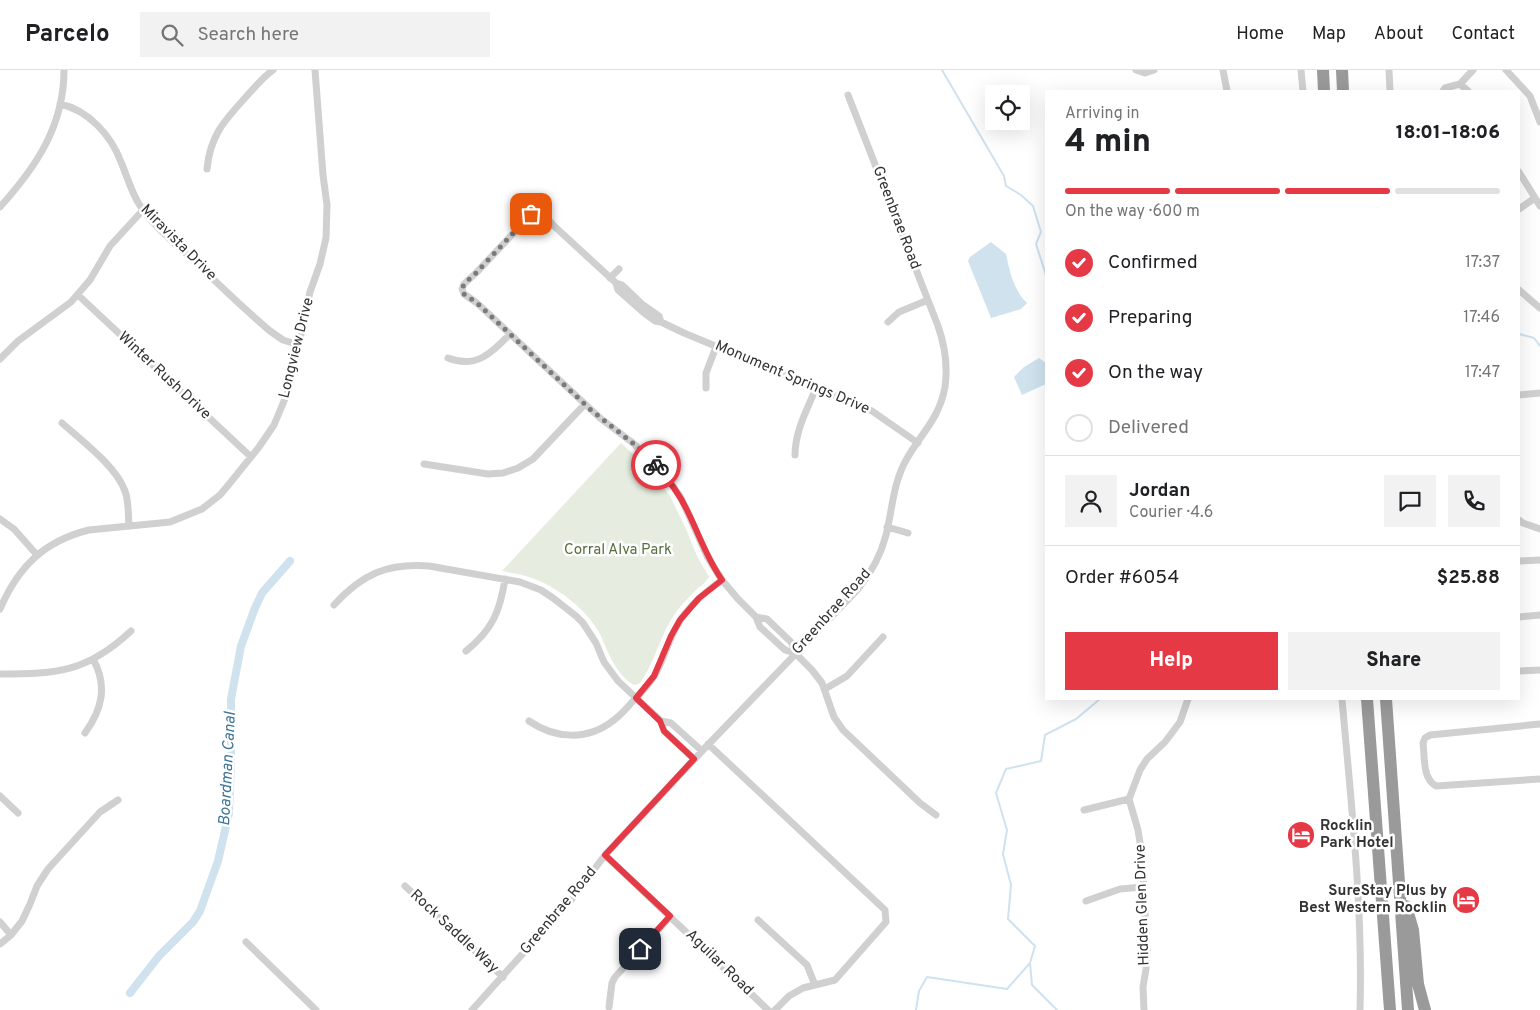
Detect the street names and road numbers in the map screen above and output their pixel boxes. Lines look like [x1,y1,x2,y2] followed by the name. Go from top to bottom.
[868,164,924,272] street label: Greenbrae Road
[136,201,220,285] street label: Miravista Drive
[275,296,319,400] street label: Longview Drive
[113,328,215,424] street label: Winter Rush Drive
[712,337,872,419] street label: Monument Springs Drive
[788,565,876,659] street label: Greenbrae Road
[1131,844,1155,966] street label: Hidden Glen Drive
[517,863,601,959] street label: Greenbrae Road
[406,886,502,978] street label: Rock Saddle Way
[681,926,757,1000] street label: Aguilar Road

